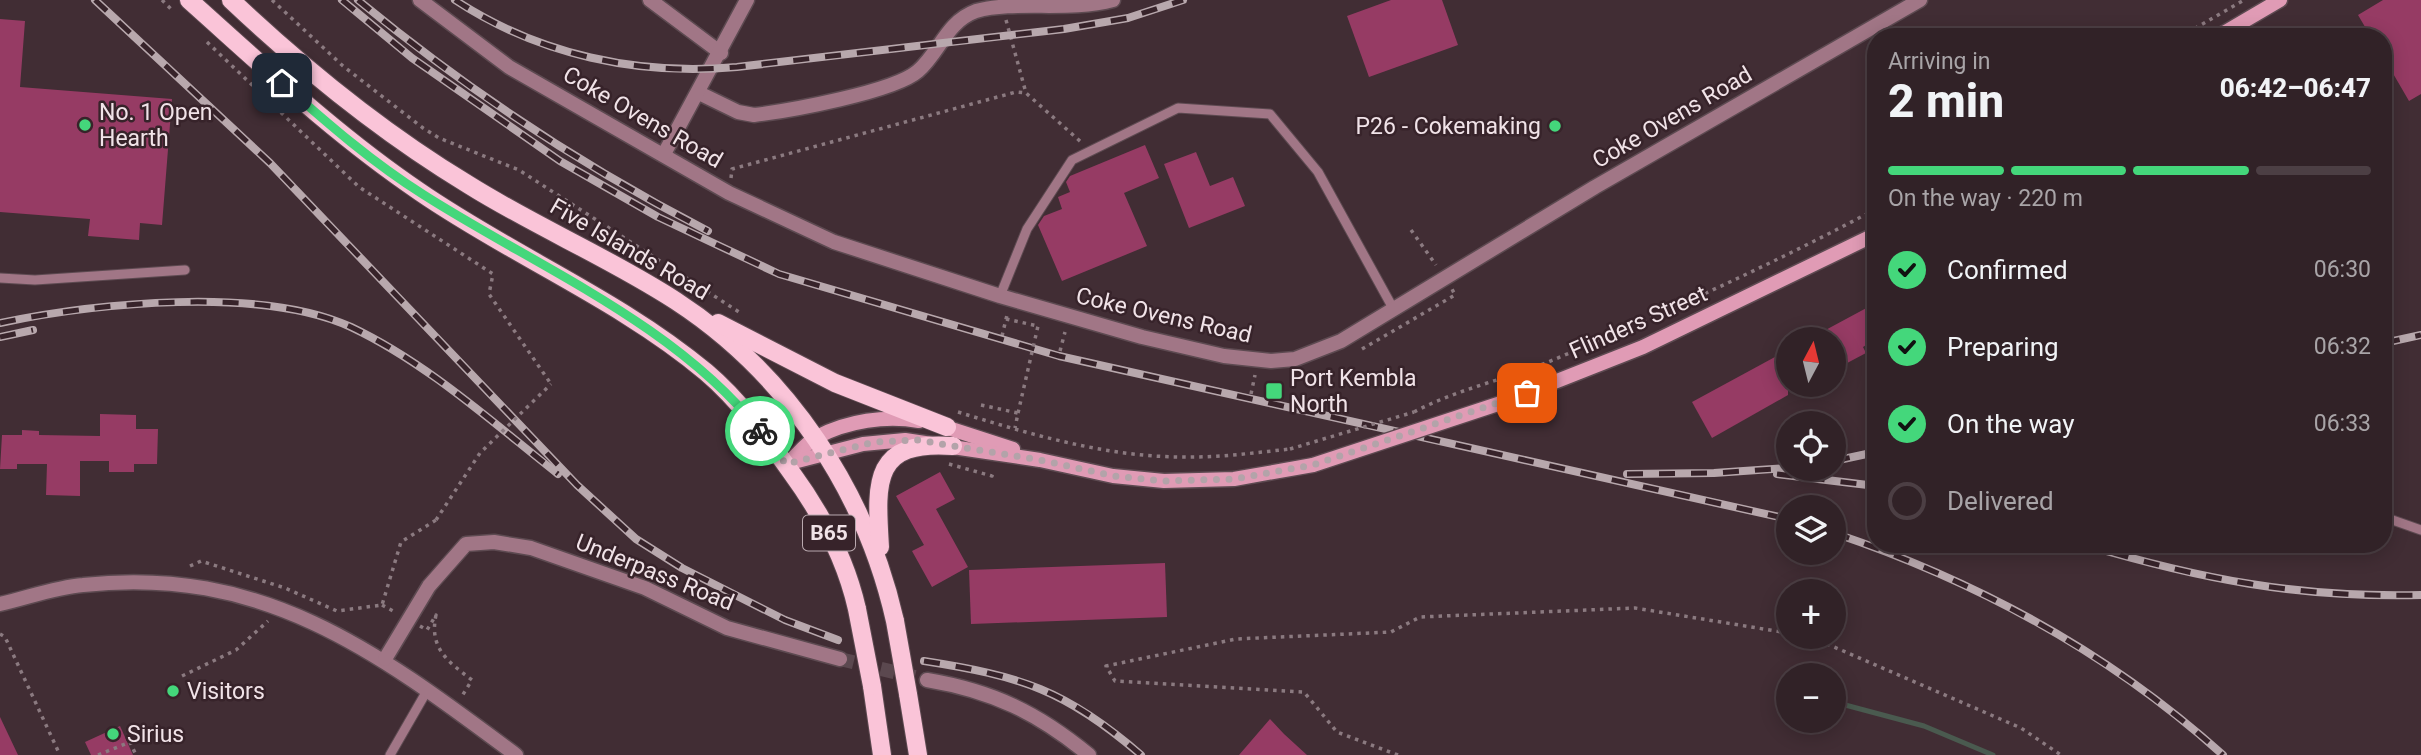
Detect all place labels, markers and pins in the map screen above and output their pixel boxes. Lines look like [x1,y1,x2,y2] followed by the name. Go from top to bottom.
[252,53,312,113] pin
[99,99,213,152] place label: No. 1 Open Hearth
[1356,113,1541,140] place label: P26 - Cokemaking
[77,117,93,133] marker: No. 1 Open Hearth
[1547,118,1563,134] marker: P26 - Cokemaking
[1497,363,1557,423] pin
[1290,365,1417,418] place label: Port Kembla North
[1264,381,1284,401] marker: Port Kembla North
[187,678,265,705] place label: Visitors
[165,683,181,699] marker: Visitors
[127,721,184,748] place label: Sirius
[105,726,121,742] marker: Sirius

